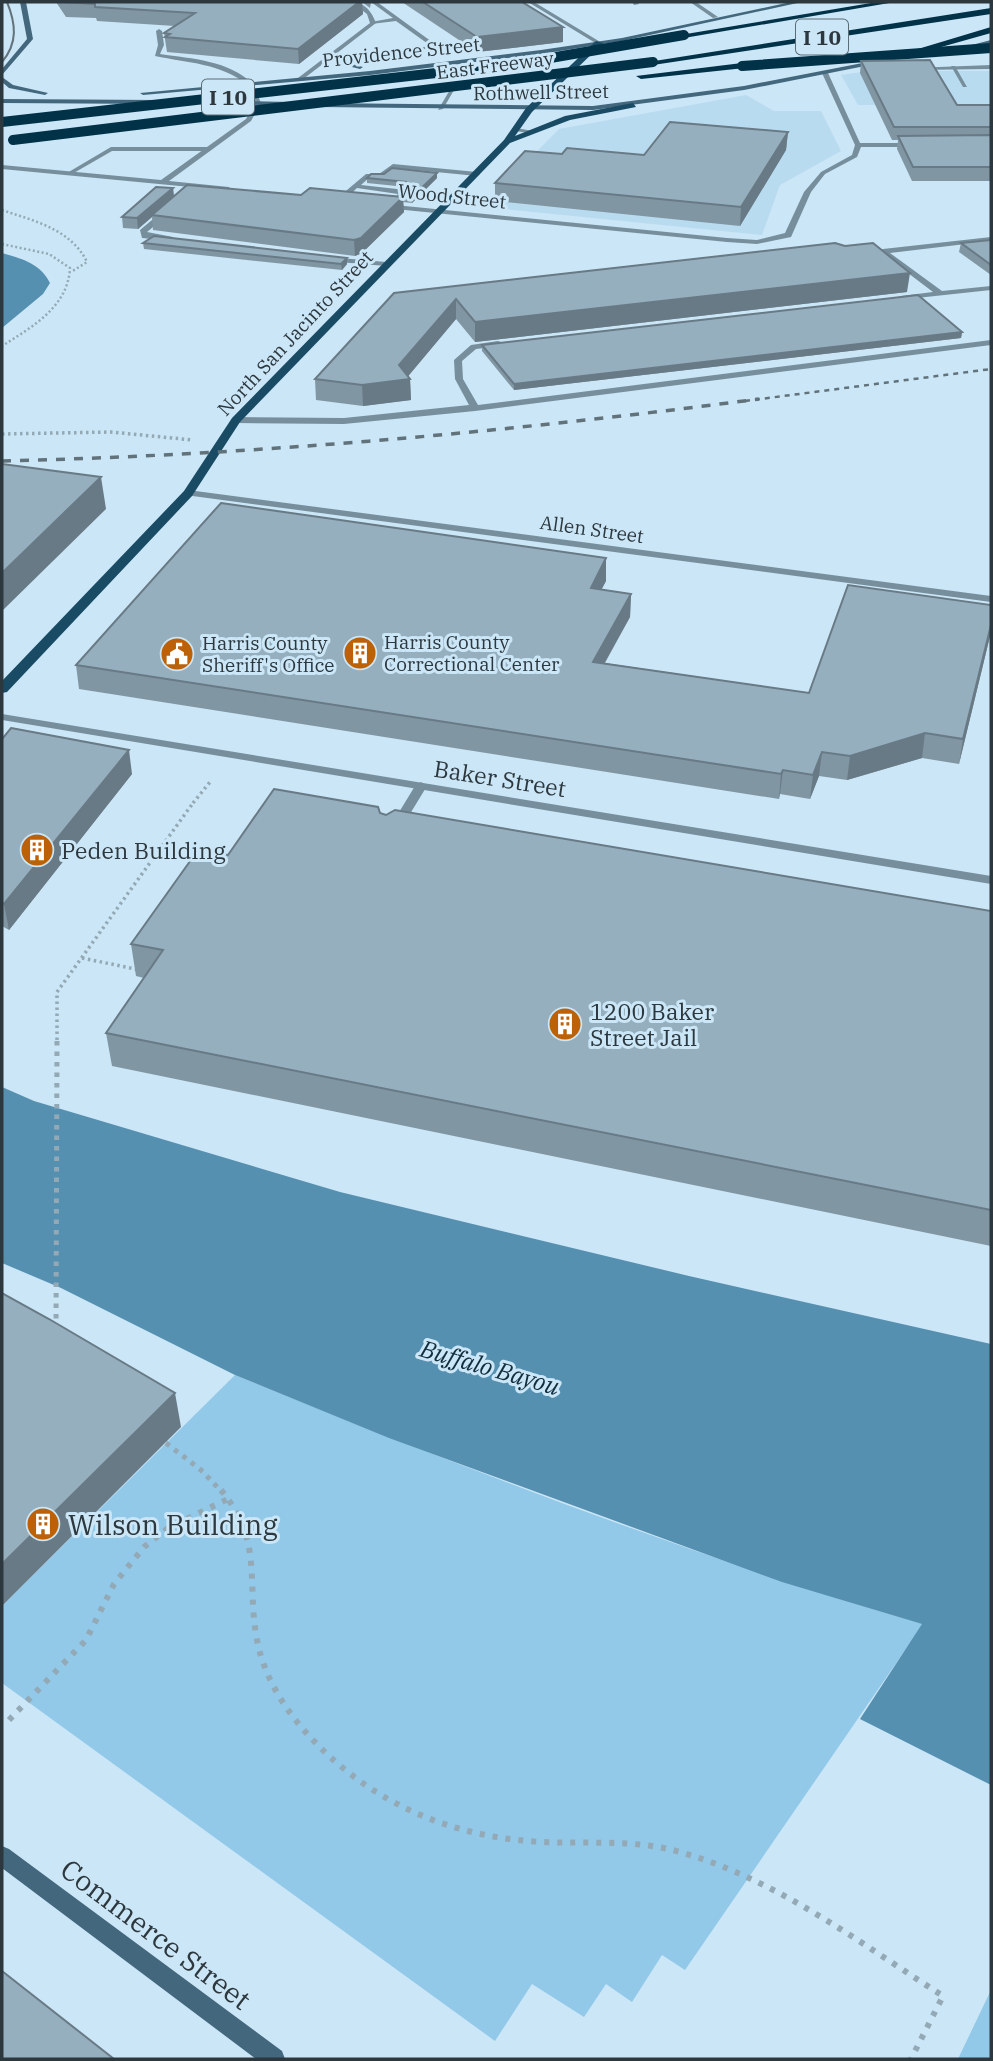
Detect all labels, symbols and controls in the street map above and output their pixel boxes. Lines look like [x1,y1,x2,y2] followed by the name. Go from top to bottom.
[796,20,848,54] road number: I 10
[321,32,481,72] street label: Providence Street
[435,46,556,84] street label: East Freeway
[473,79,609,105] street label: Rothwell Street
[202,80,254,114] road number: I 10
[397,178,508,214] street label: Wood Street
[212,245,378,421] street label: North San Jacinto Street
[539,510,646,548] street label: Allen Street
[384,630,560,676] place label: Harris County Correctional Center
[202,631,335,677] place label: Harris County Sheriff's Office
[341,634,379,672] building icon: Harris County Correctional Center
[158,635,196,673] public building icon: Harris County Sheriff's Office
[432,753,568,803] street label: Baker Street
[18,831,56,869] building icon: Peden Building
[61,835,226,865] place label: Peden Building
[590,996,714,1052] place label: 1200 Baker Street Jail
[546,1005,584,1043] building icon: 1200 Baker Street Jail
[416,1332,564,1402] water label: Buffalo Bayou
[24,1505,62,1543] building icon: Wilson Building
[68,1506,278,1543] place label: Wilson Building
[54,1850,259,2018] street label: Commerce Street

